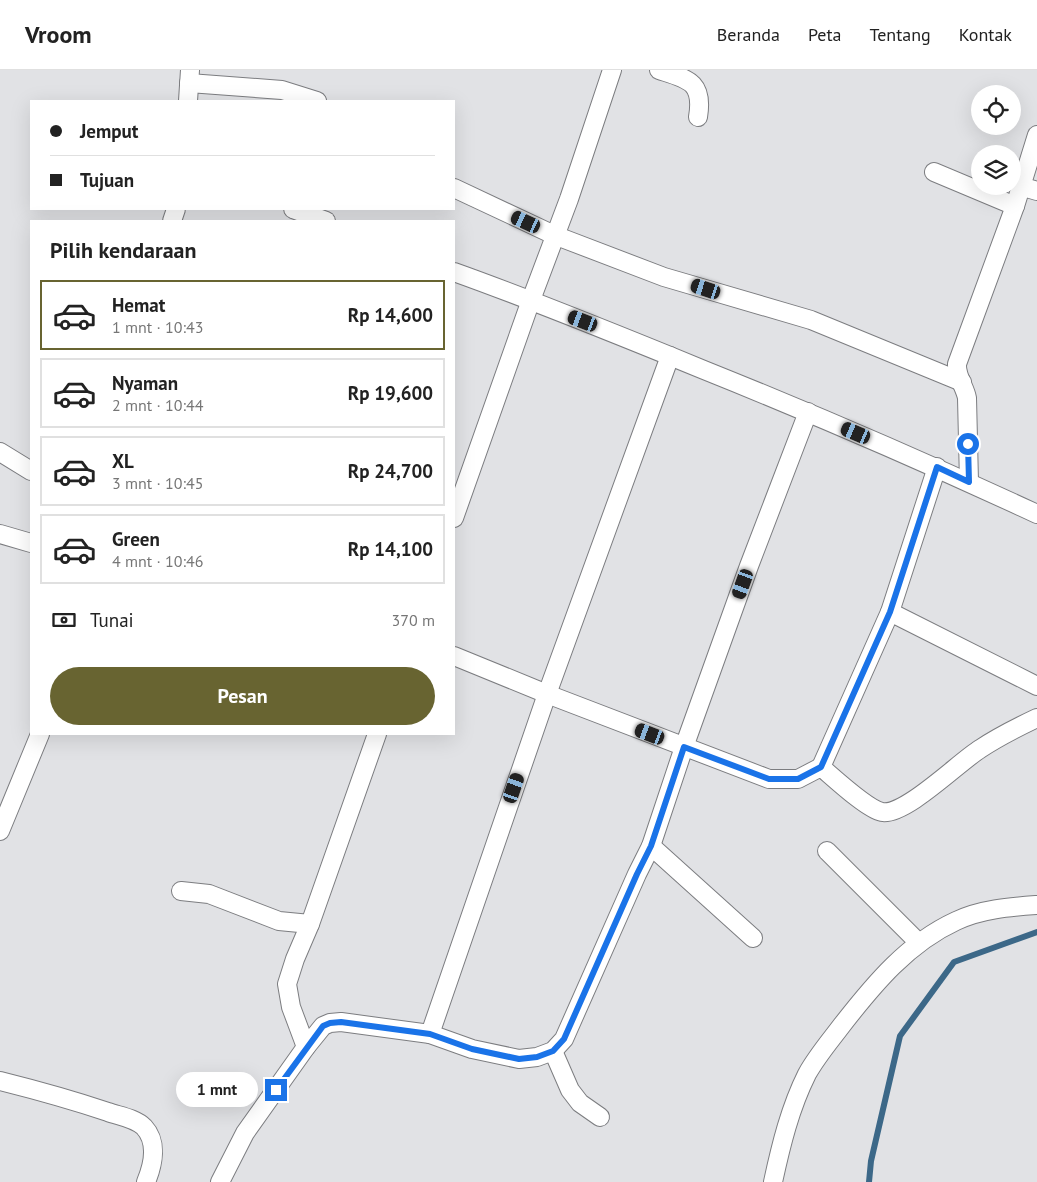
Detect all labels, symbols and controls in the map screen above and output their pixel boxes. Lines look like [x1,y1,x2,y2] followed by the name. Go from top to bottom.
[25,19,92,50] text: Vroom
[717,23,780,46] text: Beranda
[808,23,842,46] text: Peta
[870,23,931,46] text: Tentang
[959,23,1012,46] text: Kontak
[971,85,1021,195] map controls
[971,85,1021,135] button: locate
[80,119,138,143] text: Jemput
[971,145,1021,195] button: layers
[80,168,134,192] text: Tujuan
[509,209,542,235] car
[50,236,196,264] text: Pilih kendaraan
[689,277,722,301] car
[52,293,97,338] icon: car
[112,293,165,317] text: Hemat
[348,303,433,327] text: Rp 14,600
[566,309,599,333] car
[112,317,203,337] text: 1 mnt · 10:43
[52,371,97,416] icon: car
[112,371,178,395] text: Nyaman
[348,381,433,405] text: Rp 19,600
[112,395,203,415] text: 2 mnt · 10:44
[839,420,872,446] car
[957,433,979,455] route start
[52,449,97,494] icon: car
[112,449,134,473] text: XL
[348,459,433,483] text: Rp 24,700
[112,473,203,493] text: 3 mnt · 10:45
[52,527,97,572] icon: car
[112,527,160,551] text: Green
[348,537,433,561] text: Rp 14,100
[112,551,203,571] text: 4 mnt · 10:46
[730,567,755,601] car
[50,606,78,634] icon: cash
[90,608,134,632] text: Tunai
[392,610,435,630] text: 370 m
[50,667,435,725] button: Pesan
[633,722,666,746] car
[502,771,525,805] car
[176,1072,258,1108] callout: 1 mnt
[197,1079,237,1099] text: 1 mnt
[265,1079,287,1101] route end

